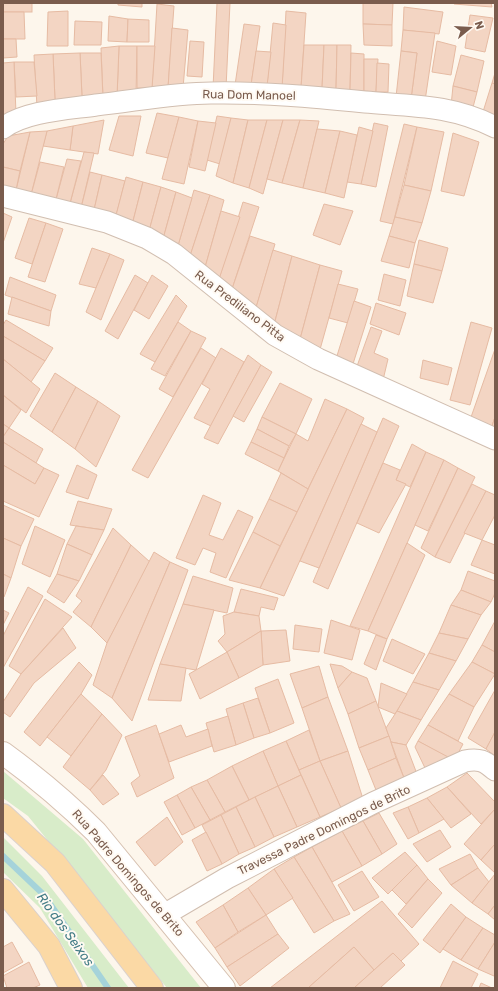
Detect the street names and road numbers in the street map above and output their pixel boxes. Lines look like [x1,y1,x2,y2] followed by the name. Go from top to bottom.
[202,87,296,103] street label: Rua Dom Manoel
[192,267,288,345] street label: Rua Prediliano Pitta
[235,782,413,878] street label: Travessa Padre Domingos de Brito
[69,807,187,939] street label: Rua Padre Domingos de Brito

